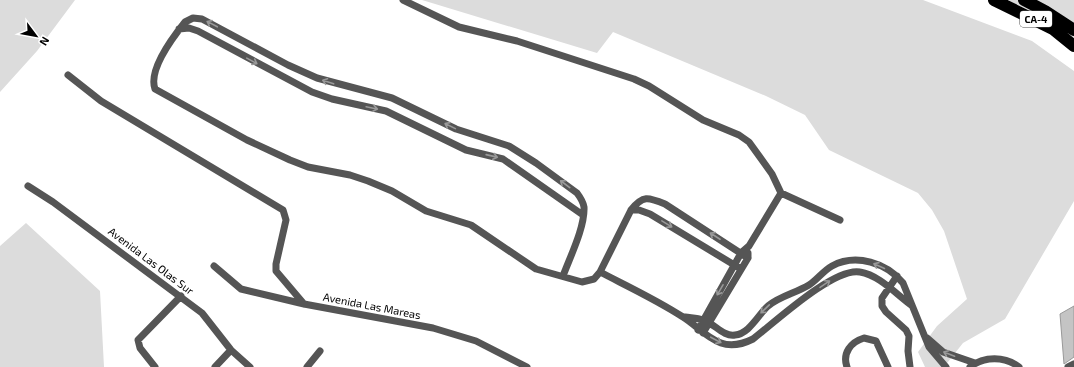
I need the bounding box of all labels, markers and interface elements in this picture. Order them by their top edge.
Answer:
road number: CA-4 [1020,11,1052,27]
north arrow [16,16,56,56]
one-way arrow [206,20,218,27]
text: N [37,35,53,48]
one-way arrow [246,57,258,65]
one-way arrow [322,78,335,85]
one-way arrow [365,104,378,112]
one-way arrow [444,122,456,129]
one-way arrow [485,152,498,160]
one-way arrow [559,180,570,188]
one-way arrow [661,220,672,228]
street label: Avenida Las Olas Sur [106,224,197,297]
one-way arrow [710,232,721,240]
one-way arrow [874,262,886,269]
one-way arrow [819,280,830,288]
one-way arrow [715,284,723,296]
street label: Avenida Las Mareas [322,290,423,321]
one-way arrow [760,305,770,314]
one-way arrow [710,337,722,344]
one-way arrow [943,349,955,357]

